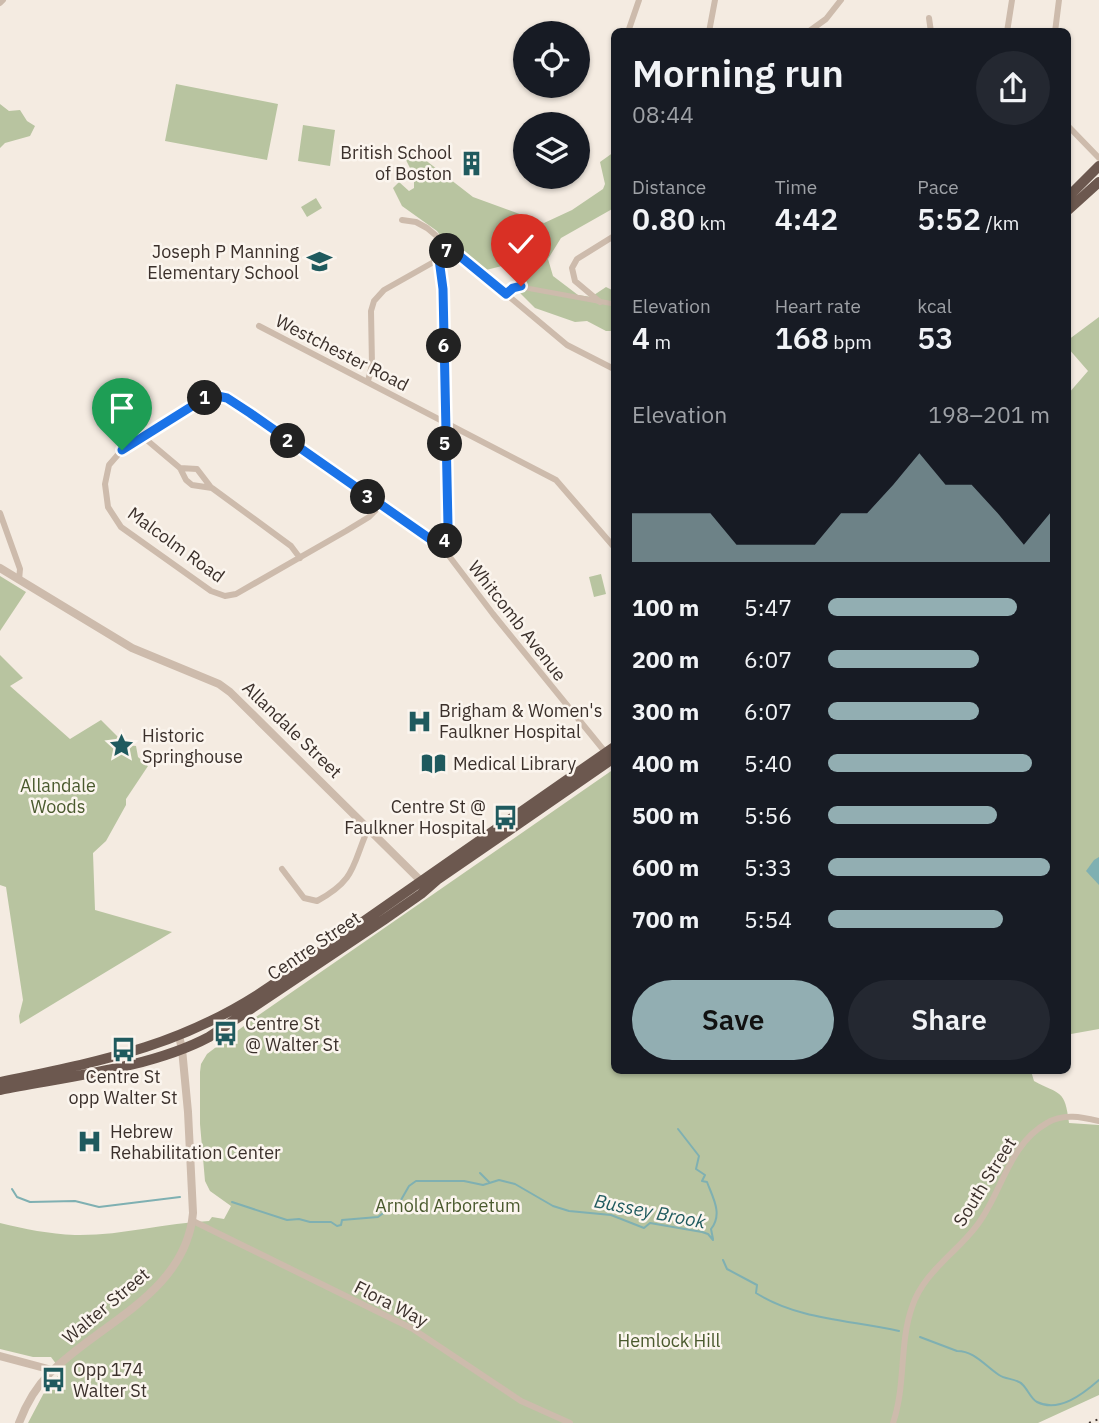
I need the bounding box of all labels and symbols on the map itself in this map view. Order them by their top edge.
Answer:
place label: British School of Boston [340,141,452,185]
building icon: British School of Boston [458,149,486,177]
pin [491,214,551,286]
pin: 7 [430,233,464,268]
place label: Joseph P Manning Elementary School [147,240,299,284]
school or university icon: Joseph P Manning Elementary School [305,248,333,276]
street label: Westchester Road [272,309,413,396]
pin: 6 [426,328,462,364]
pin [92,378,152,450]
pin: 1 [188,380,222,416]
pin: 2 [270,424,306,458]
pin: 5 [428,426,462,462]
pin: 3 [350,480,386,514]
street label: Malcolm Road [123,502,229,588]
pin: 4 [428,524,462,558]
street label: Whitcomb Avenue [463,556,572,686]
street label: Allandale Street [238,676,347,783]
place label: Brigham & Women's Faulkner Hospital [439,699,602,743]
hospital icon: Brigham & Women's Faulkner Hospital [405,707,433,735]
place label: Historic Springhouse [142,724,243,768]
place icon: Historic Springhouse [108,732,136,760]
library icon: Medical Library [419,750,447,778]
place label: Medical Library [453,752,576,775]
park label: Allandale Woods [20,774,96,818]
place label: Centre St @ Faulkner Hospital [344,795,486,839]
bus stop icon: Centre St @ Faulkner Hospital [492,803,520,831]
street label: Centre Street [263,906,365,985]
place label: Centre St @ Walter St [245,1012,339,1056]
bus stop icon: Centre St @ Walter St [211,1020,239,1048]
bus stop icon: Centre St opp Walter St [109,1036,137,1064]
place label: Centre St opp Walter St [68,1065,178,1109]
place label: Hebrew Rehabilitation Center [110,1120,281,1164]
hospital icon: Hebrew Rehabilitation Center [76,1128,104,1156]
street label: South Street [948,1133,1021,1231]
water label: Bussey Brook [592,1188,709,1234]
park label: Arnold Arboretum [375,1194,521,1217]
street label: Walter Street [57,1263,154,1349]
street label: Flora Way [350,1275,432,1332]
park label: Hemlock Hill [617,1329,721,1352]
place label: Opp 174 Walter St [73,1358,147,1402]
bus stop icon: Opp 174 Walter St [39,1366,67,1394]

